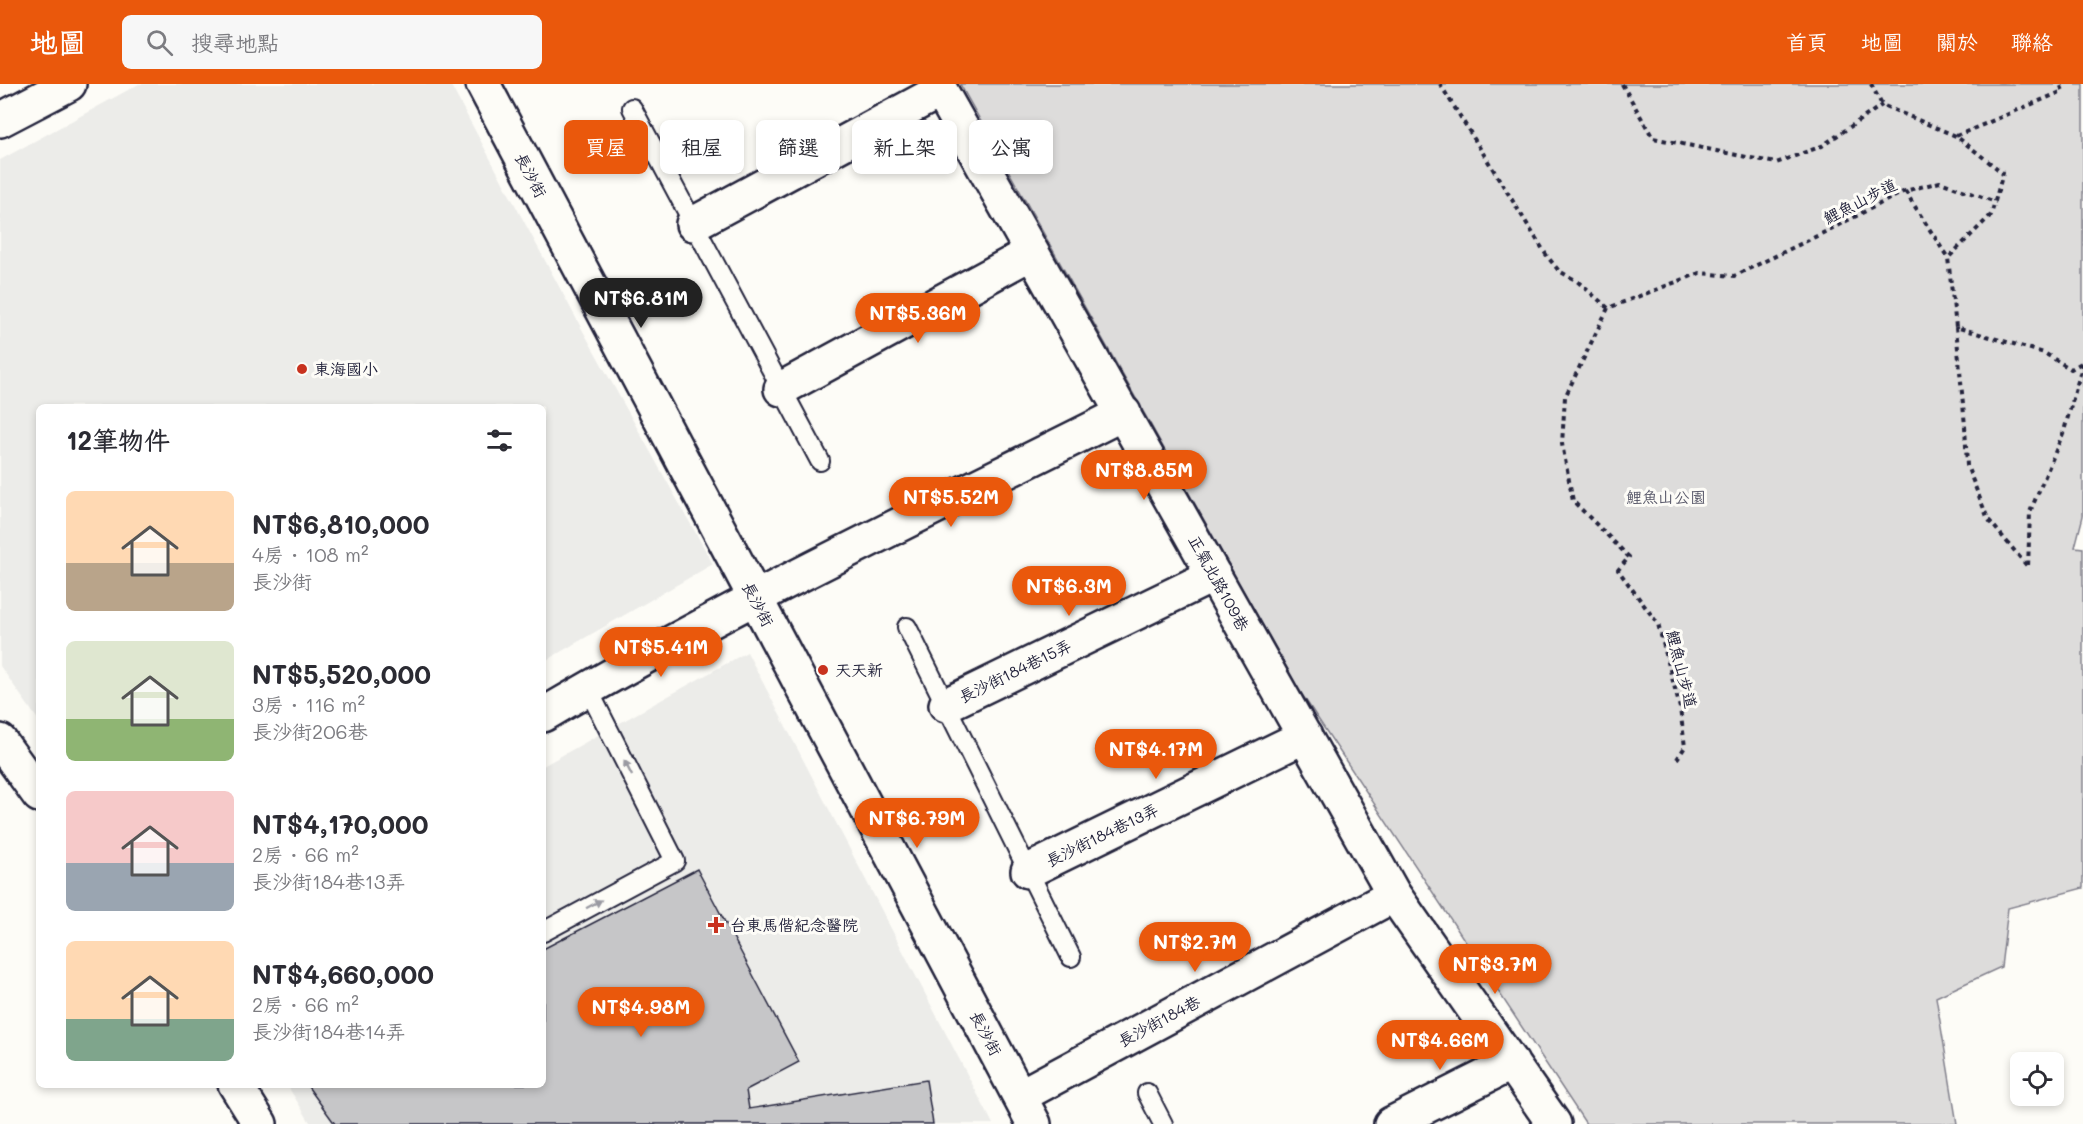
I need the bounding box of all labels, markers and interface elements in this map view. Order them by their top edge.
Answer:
search box [122,15,542,69]
text: 地圖 [30,24,86,60]
icon: search [143,26,176,59]
text: 搜尋地點 [191,28,279,57]
text: 首頁 [1786,28,1828,55]
text: 地圖 [1861,28,1903,55]
text: 關於 [1936,28,1978,55]
text: 聯絡 [2011,28,2053,55]
chip: 買屋 [564,120,648,174]
chip: 租屋 [660,120,744,174]
chip: 篩選 [756,120,840,174]
chip: 新上架 [852,120,957,174]
chip: 公寓 [969,120,1053,174]
street label: 長沙街 [511,149,552,201]
street label: 鯉魚山步道 [1819,173,1900,228]
pin: NT$6.81M [579,278,703,329]
text: NT$6.81M [593,284,689,310]
pin: NT$5.36M [856,293,980,344]
text: NT$5.36M [869,299,967,325]
place label: 東海國小 [314,358,378,379]
marker: 東海國小 [295,362,309,376]
text: 12筆物件 [66,423,170,457]
icon: filters [483,424,516,457]
pin: NT$8.85M [1082,450,1206,501]
text: NT$8.85M [1095,456,1193,482]
pin: NT$5.52M [889,477,1013,528]
text: NT$5.52M [903,483,999,509]
park label: 鯉魚山公園 [1626,486,1706,507]
text: NT$6,810,000 [252,507,429,541]
icon: home [114,515,186,587]
street label: 正氣北路109巷 [1184,531,1254,634]
text: 4房 · 108 m² [252,541,369,567]
pin: NT$6.3M [1014,566,1124,617]
text: 長沙街 [252,568,312,594]
text: NT$6.3M [1026,572,1112,598]
street label: 長沙街 [738,578,779,630]
pin: NT$5.41M [599,627,723,678]
street label: 鯉魚山步道 [1663,628,1702,710]
text: NT$5.41M [614,633,708,659]
street label: 長沙街184巷15弄 [955,634,1075,707]
text: NT$5,520,000 [252,657,431,691]
place label: 天天新 [835,659,883,680]
marker: 天天新 [816,663,830,677]
icon: home [114,665,186,737]
text: 3房 · 116 m² [252,691,365,717]
text: 長沙街206巷 [252,718,368,744]
pin: NT$4.17M [1094,729,1218,780]
text: NT$4.17M [1109,735,1203,761]
one-way arrow [623,760,633,777]
pin: NT$6.79M [855,798,979,849]
street label: 長沙街184巷13弄 [1042,798,1162,871]
text: NT$6.79M [869,804,965,830]
text: NT$4,170,000 [252,807,429,841]
icon: home [114,815,186,887]
text: 2房 · 66 m² [252,841,359,867]
text: 長沙街184巷13弄 [252,868,405,894]
one-way arrow [586,899,603,909]
place label: 台東馬偕紀念醫院 [730,914,858,935]
marker: 台東馬偕紀念醫院 [707,916,725,934]
pin: NT$2.7M [1140,922,1250,973]
text: NT$2.7M [1153,928,1237,954]
pin: NT$3.7M [1440,944,1550,995]
text: NT$3.7M [1453,950,1537,976]
text: NT$4,660,000 [252,957,434,991]
icon: home [114,965,186,1037]
pin: NT$4.98M [579,987,703,1038]
street label: 長沙街184巷 [1114,990,1204,1051]
text: 2房 · 66 m² [252,991,359,1017]
text: NT$4.98M [592,993,690,1019]
street label: 長沙街 [966,1007,1007,1059]
text: 長沙街184巷14弄 [252,1018,405,1044]
pin: NT$4.66M [1378,1020,1502,1071]
text: NT$4.66M [1391,1026,1489,1052]
map controls [2010,1052,2064,1106]
button: locate [2010,1052,2064,1106]

